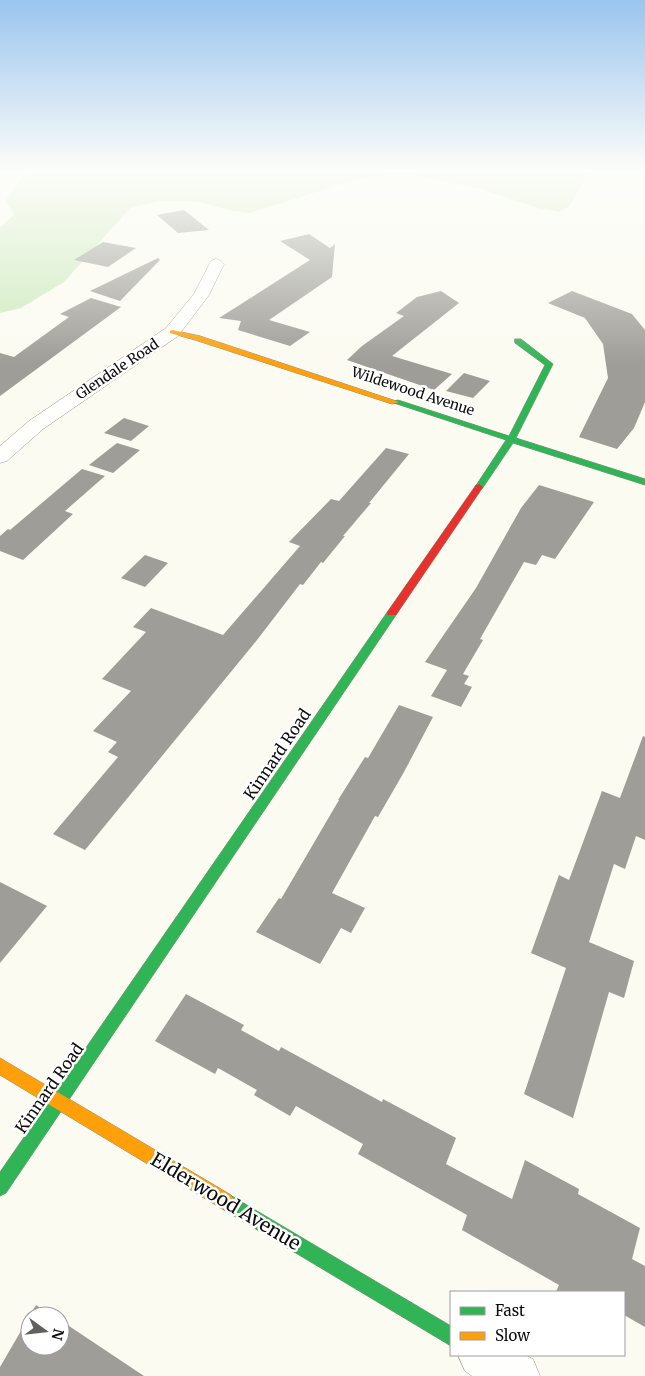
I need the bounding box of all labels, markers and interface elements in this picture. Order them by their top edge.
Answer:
street label: Glendale Road [72,334,162,403]
street label: Wildewood Avenue [348,362,477,419]
street label: Kinnard Road [239,704,315,803]
street label: Kinnard Road [11,1039,88,1137]
street label: Elderwood Avenue [147,1147,305,1255]
legend [450,1291,625,1356]
text: Fast [495,1301,525,1320]
north arrow [20,1306,70,1356]
text: Slow [495,1326,530,1345]
text: N [47,1327,68,1342]

